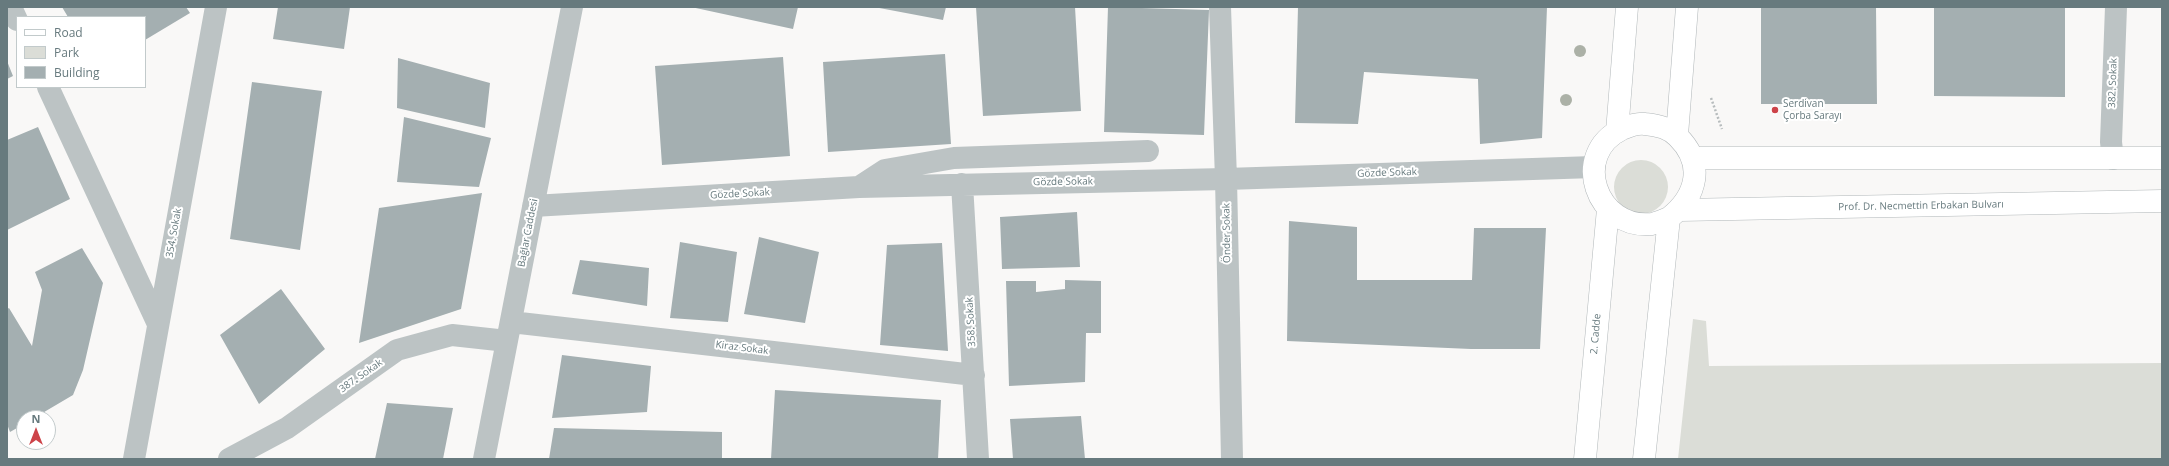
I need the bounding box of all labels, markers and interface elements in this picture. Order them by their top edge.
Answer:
legend [16,16,146,88]
text: Road [54,24,83,41]
text: Park [54,44,79,61]
street label: 382. Sokak [2106,58,2120,108]
text: Building [54,64,99,81]
place label: Serdivan Çorba Sarayı [1783,98,1842,122]
marker: Serdivan Çorba Sarayı [1770,105,1780,115]
street label: Gözde Sokak [1357,166,1417,180]
street label: Gözde Sokak [1033,175,1093,189]
street label: Gözde Sokak [710,186,770,202]
street label: Bağlar Caddesi [516,198,540,268]
street label: Prof. Dr. Necmettin Erbakan Bulvarı [1838,199,2004,213]
street label: Önder Sokak [1220,203,1234,263]
street label: 354. Sokak [164,207,184,259]
street label: 358. Sokak [964,297,978,347]
street label: 2. Cadde [1588,313,1604,355]
street label: Kiraz Sokak [715,339,769,357]
street label: 387. Sokak [337,357,385,395]
north arrow [16,410,56,450]
text: N [32,411,40,426]

